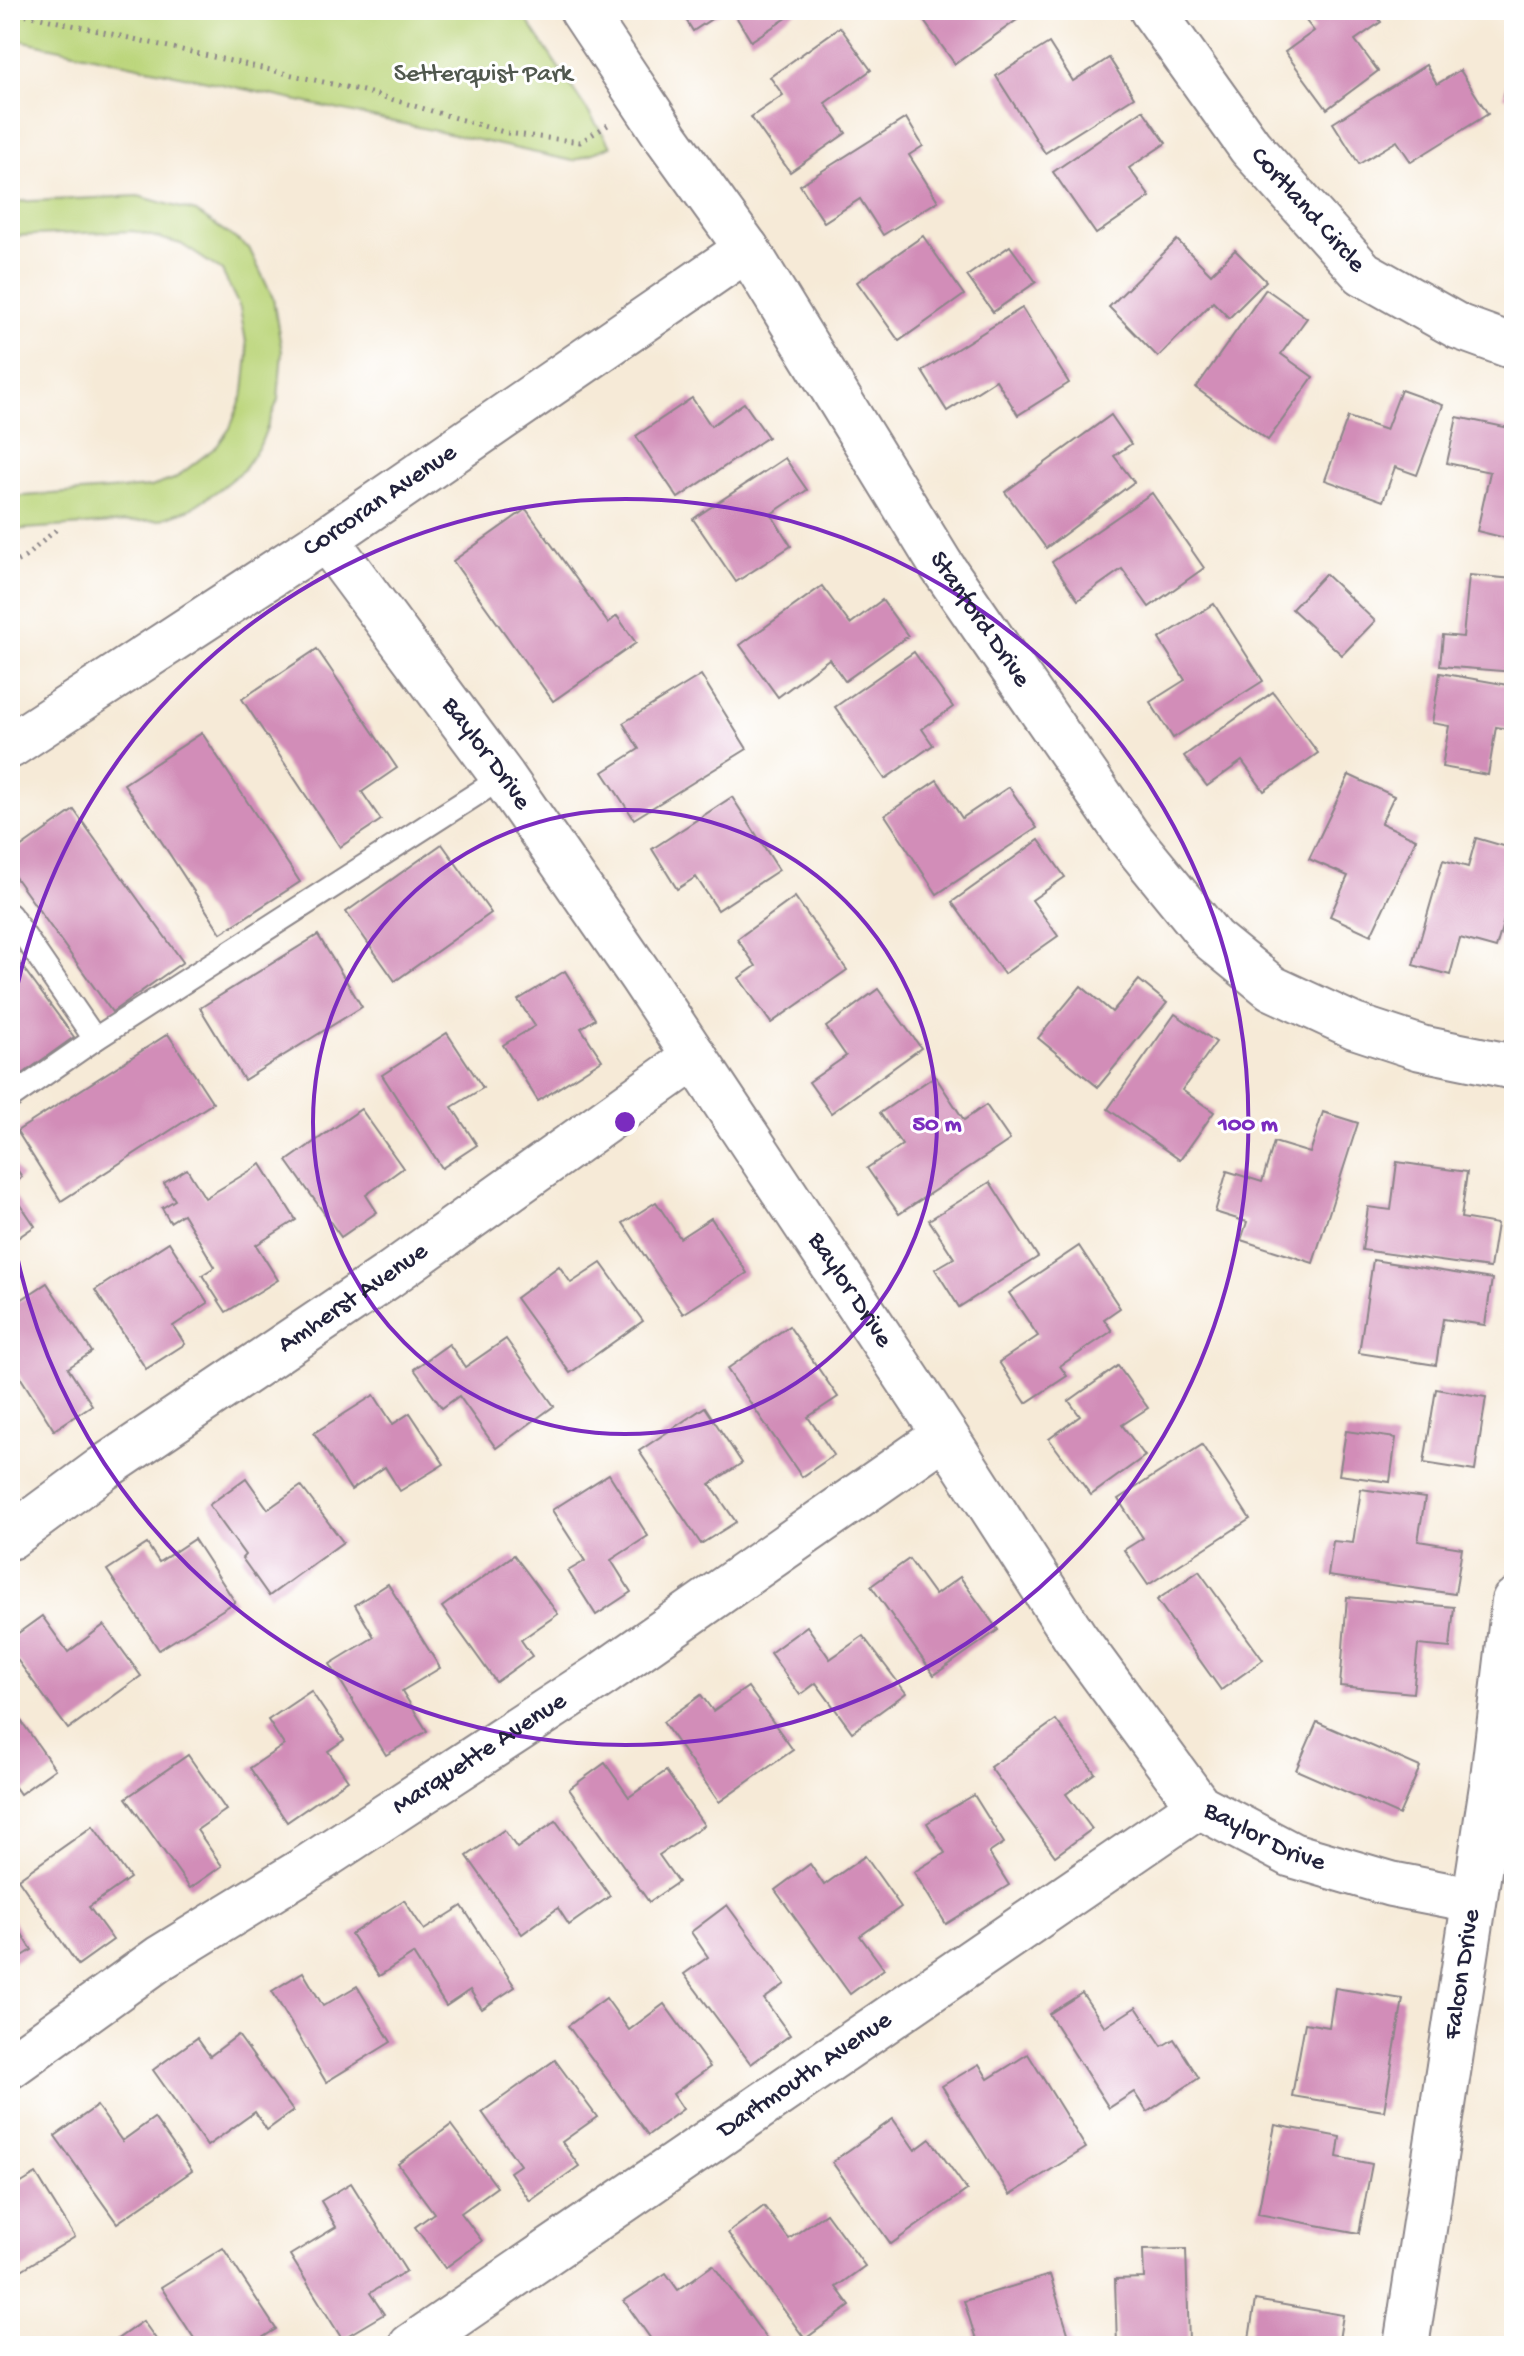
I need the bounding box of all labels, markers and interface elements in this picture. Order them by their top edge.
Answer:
park label: Setterquist Park [394,60,575,91]
street label: Cortland Circle [1243,141,1372,280]
street label: Corcoran Avenue [298,437,464,565]
street label: Stanford Drive [921,546,1037,694]
street label: Baylor Drive [434,691,537,817]
centre of rings [611,1108,639,1136]
text: 50 m [913,1111,961,1140]
text: 100 m [1217,1111,1278,1140]
street label: Baylor Drive [799,1226,899,1355]
street label: Amherst Avenue [272,1236,435,1361]
street label: Marquette Avenue [387,1686,573,1823]
street label: Baylor Drive [1197,1795,1329,1880]
street label: Falcon Drive [1438,1907,1488,2042]
street label: Dartmouth Avenue [711,2005,899,2147]

